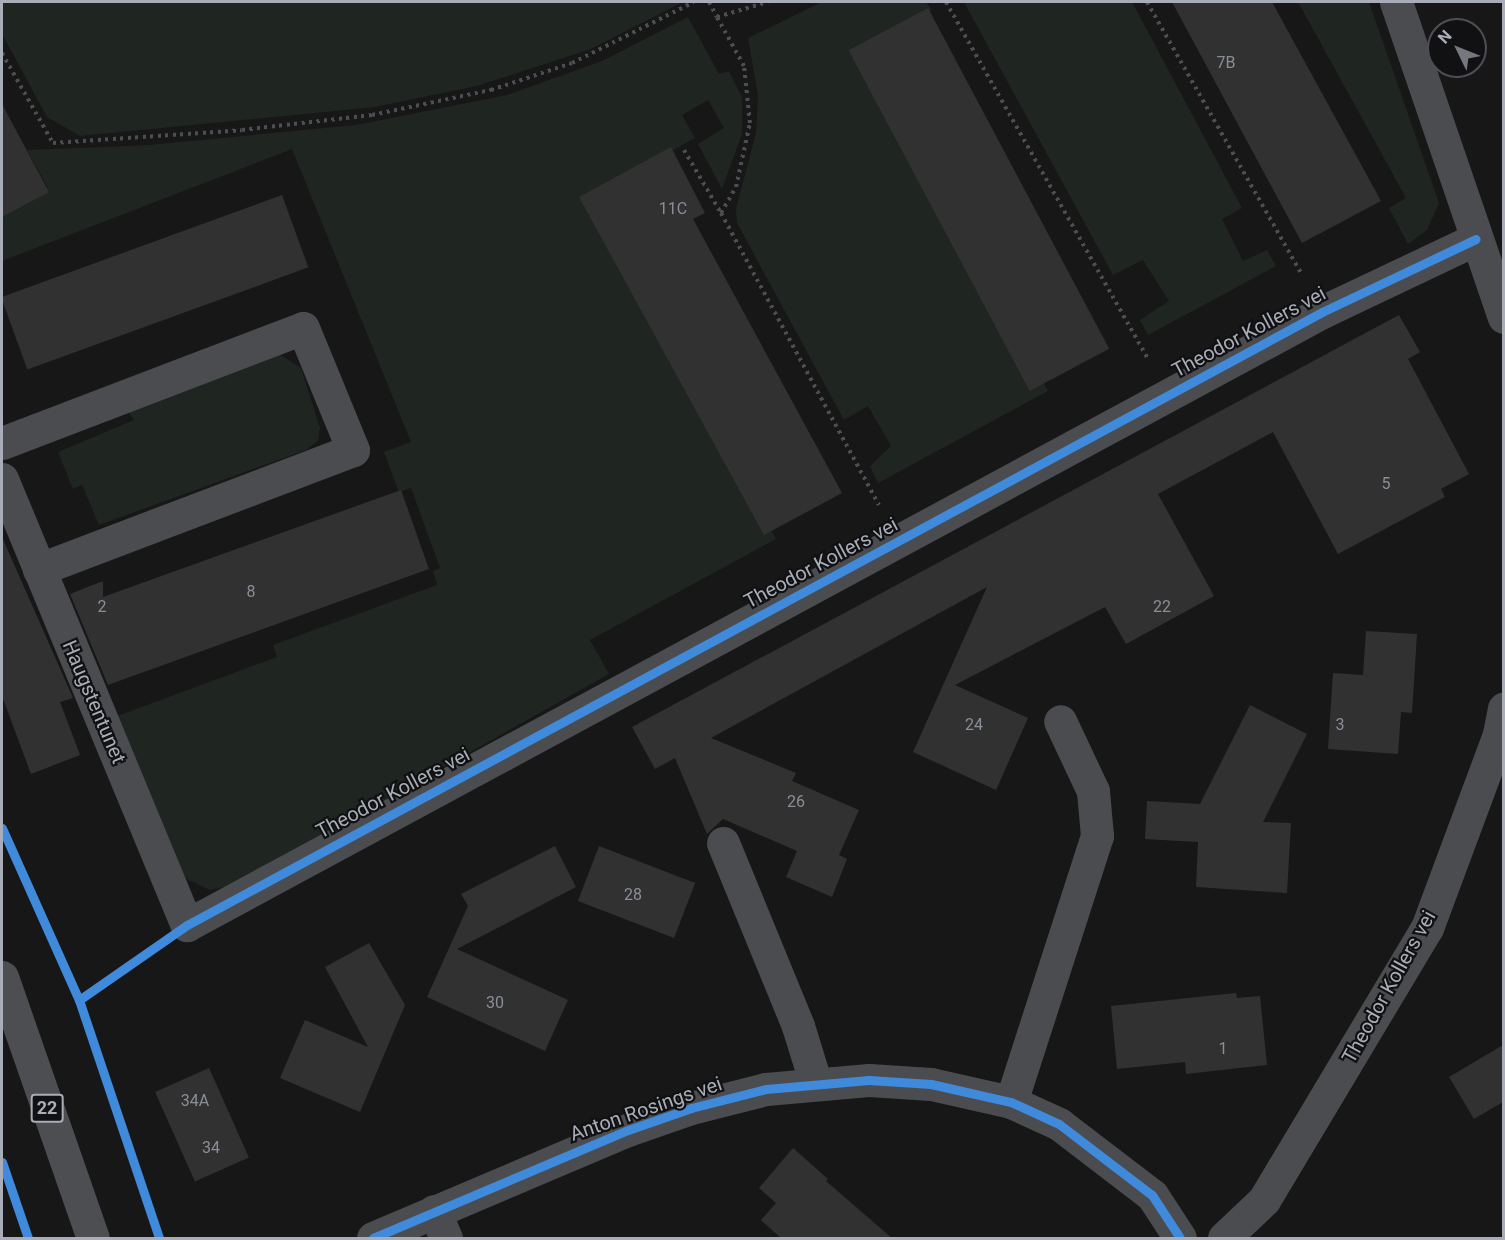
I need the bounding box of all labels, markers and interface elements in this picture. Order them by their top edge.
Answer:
north arrow [1427,18,1487,78]
text: N [1434,26,1456,47]
house number: 7B [1217,53,1235,73]
house number: 11C [659,199,687,219]
street label: Theodor Kollers vei [1168,281,1330,383]
house number: 5 [1382,474,1390,494]
street label: Theodor Kollers vei [740,512,902,614]
house number: 8 [247,582,255,602]
house number: 2 [98,597,106,617]
house number: 22 [1153,597,1171,617]
street label: Haugstentunet [57,637,131,767]
house number: 24 [965,715,983,735]
house number: 3 [1336,715,1344,735]
street label: Theodor Kollers vei [312,742,474,844]
house number: 26 [787,792,805,812]
house number: 28 [624,885,642,905]
street label: Theodor Kollers vei [1337,907,1441,1067]
house number: 30 [486,993,504,1013]
house number: 1 [1219,1039,1227,1059]
street label: Anton Rosings vei [567,1072,725,1146]
house number: 34A [181,1091,209,1111]
road number: 22 [30,1093,63,1123]
house number: 34 [202,1138,220,1158]

